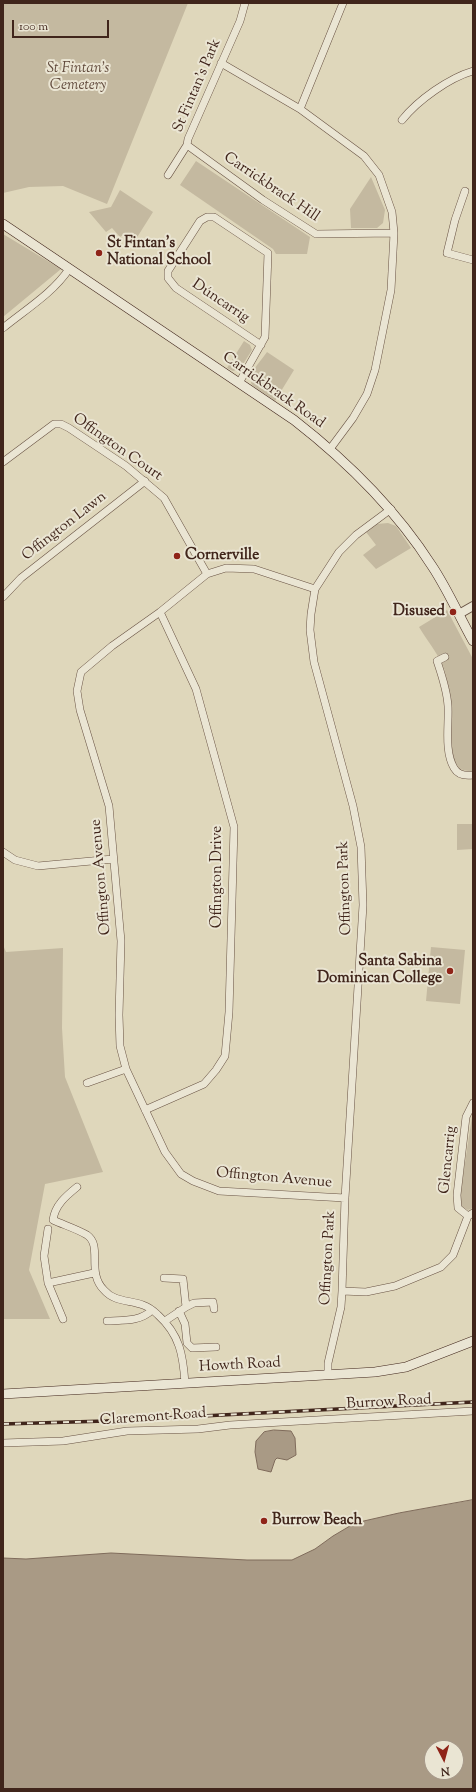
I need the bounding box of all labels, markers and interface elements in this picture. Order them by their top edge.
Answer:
scale bar [14,12,111,38]
text: 100 m [19,18,48,36]
street label: St Fintan's Park [170,36,226,136]
park label: St Fintan's Cemetery [47,60,109,95]
street label: Carrickbrack Hill [220,149,322,227]
place label: St Fintan's National School [107,235,211,270]
marker: St Fintan's National School [94,248,104,258]
street label: Dúncarrig [188,276,252,328]
street label: Carrickbrack Road [218,349,328,433]
street label: Offington Court [69,410,165,486]
street label: Offington Lawn [19,488,111,566]
place label: Cornerville [185,547,259,565]
marker: Cornerville [172,551,182,561]
place label: Disused [393,603,445,621]
marker: Disused [448,607,458,617]
street label: Offington Avenue [88,818,116,936]
street label: Offington Drive [209,826,227,928]
street label: Offington Park [335,840,357,936]
place label: Santa Sabina Dominican College [317,953,442,988]
marker: Santa Sabina Dominican College [445,966,455,976]
street label: Glencarrig [436,1125,462,1195]
street label: Offington Avenue [215,1165,333,1193]
street label: Offington Park [318,1210,340,1306]
street label: Howth Road [199,1355,281,1377]
street label: Burrow Road [346,1392,432,1414]
street label: Claremont Road [99,1405,207,1431]
place label: Burrow Beach [272,1512,362,1530]
marker: Burrow Beach [259,1516,269,1526]
north arrow [424,1740,464,1780]
text: N [440,1763,450,1779]

